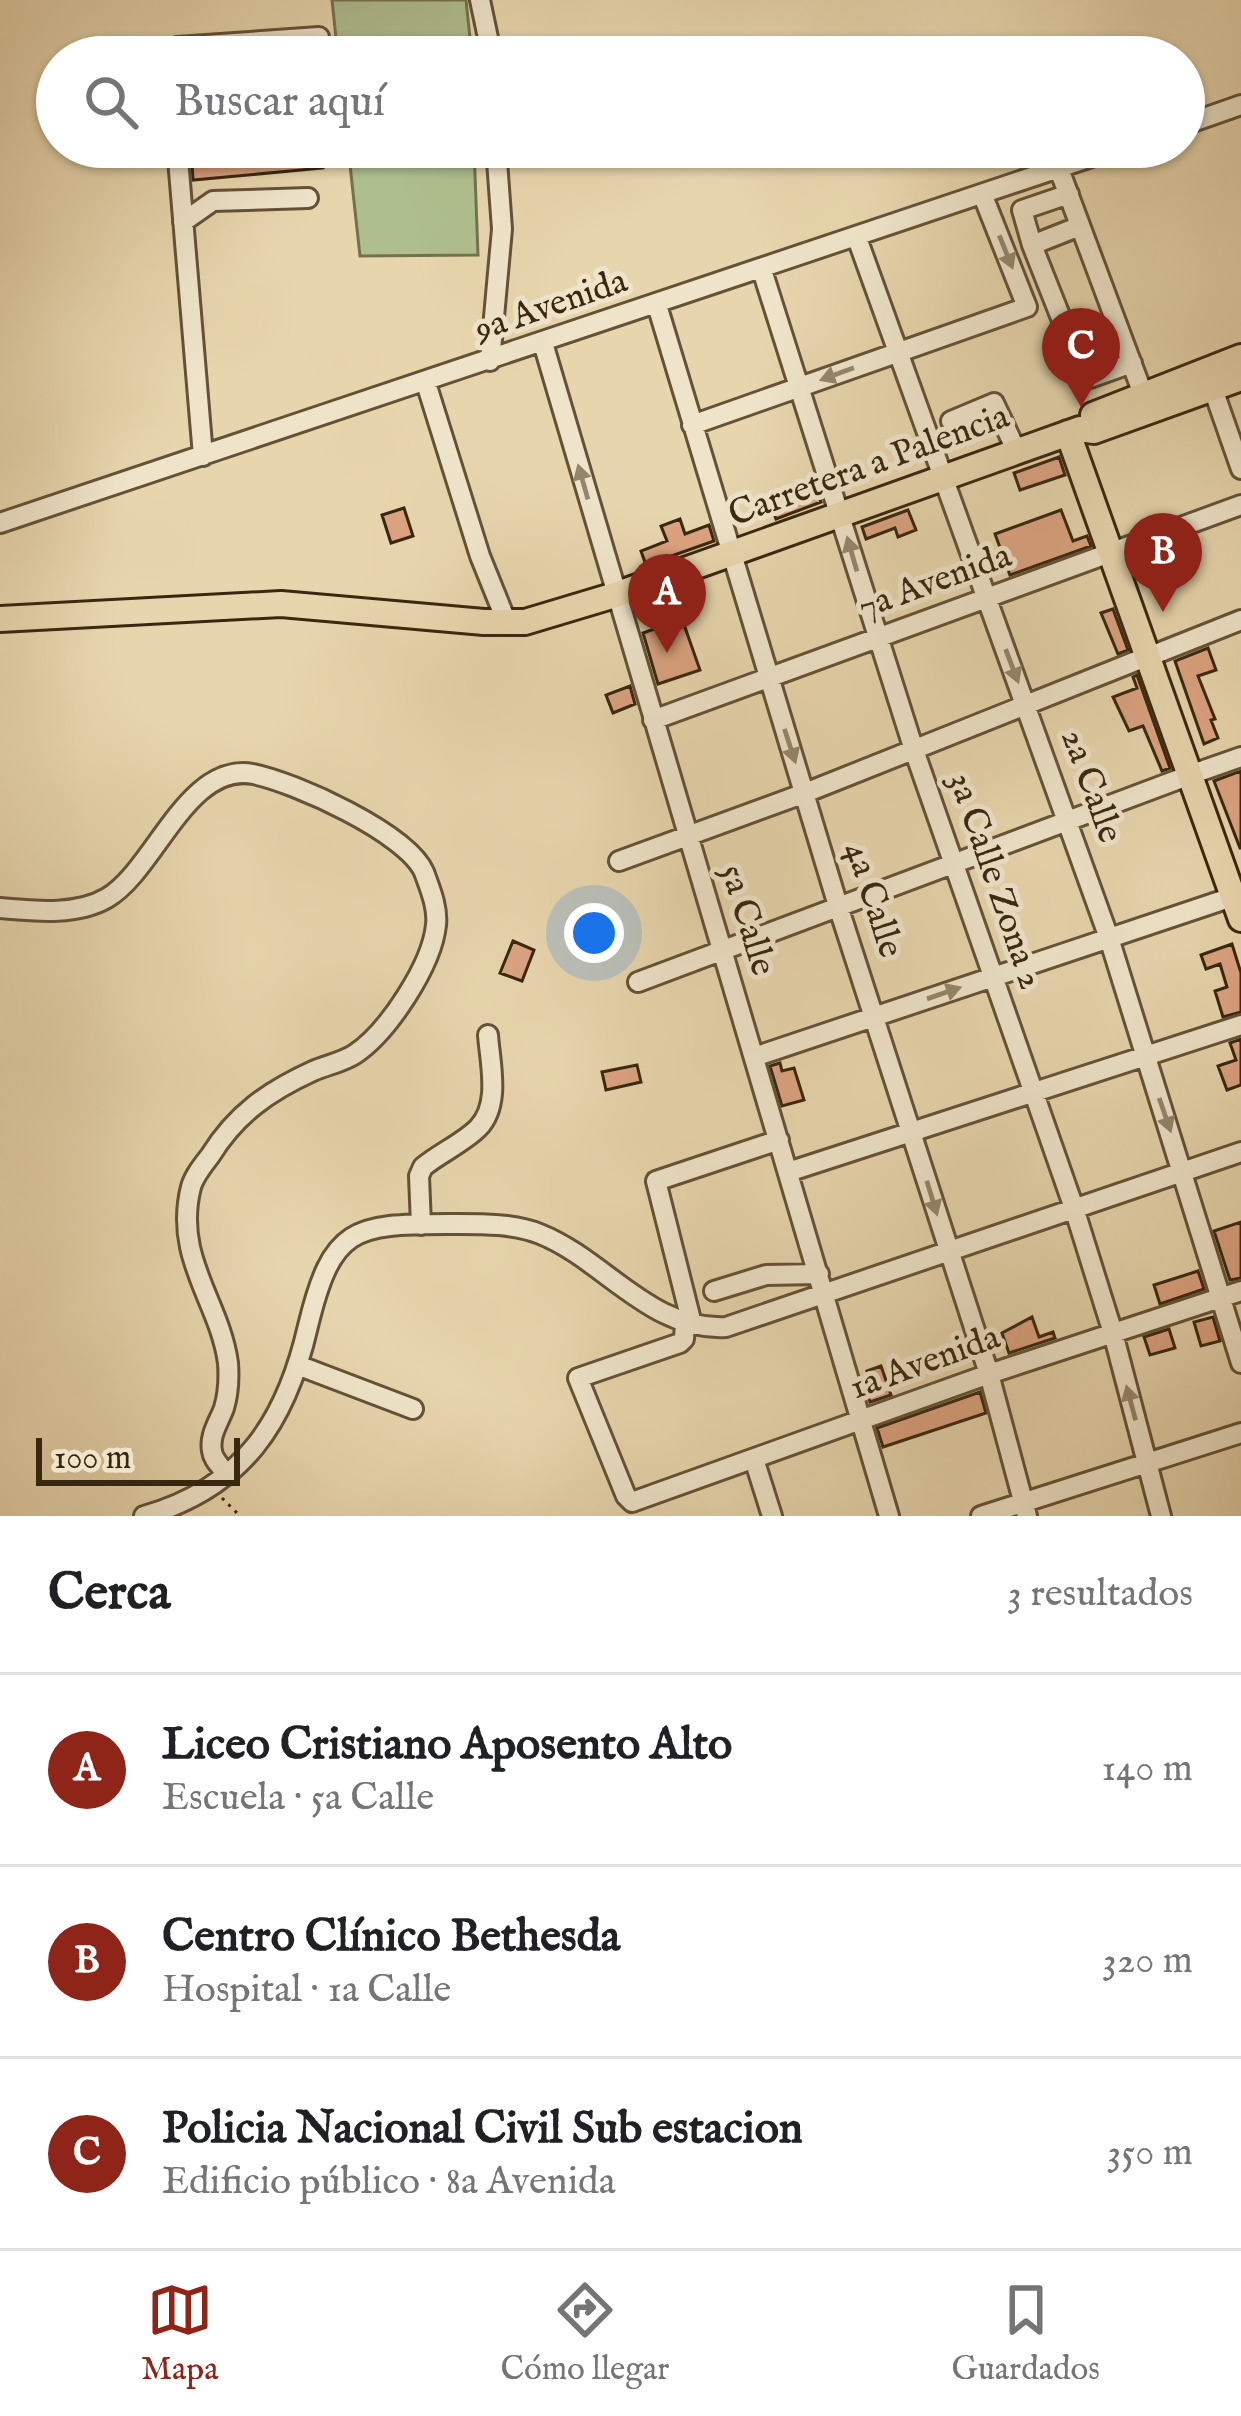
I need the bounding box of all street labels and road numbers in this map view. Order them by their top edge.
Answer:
street label: 9a Avenida [468,258,634,354]
street label: Carretera a Palencia [722,394,1016,538]
street label: 7a Avenida [852,533,1018,631]
street label: 2a Calle [1049,723,1133,849]
street label: 3a Calle Zona 2 [936,767,1054,995]
street label: 4a Calle [833,837,913,963]
street label: 5a Calle [708,859,786,981]
street label: 1a Avenida [844,1315,1007,1411]

